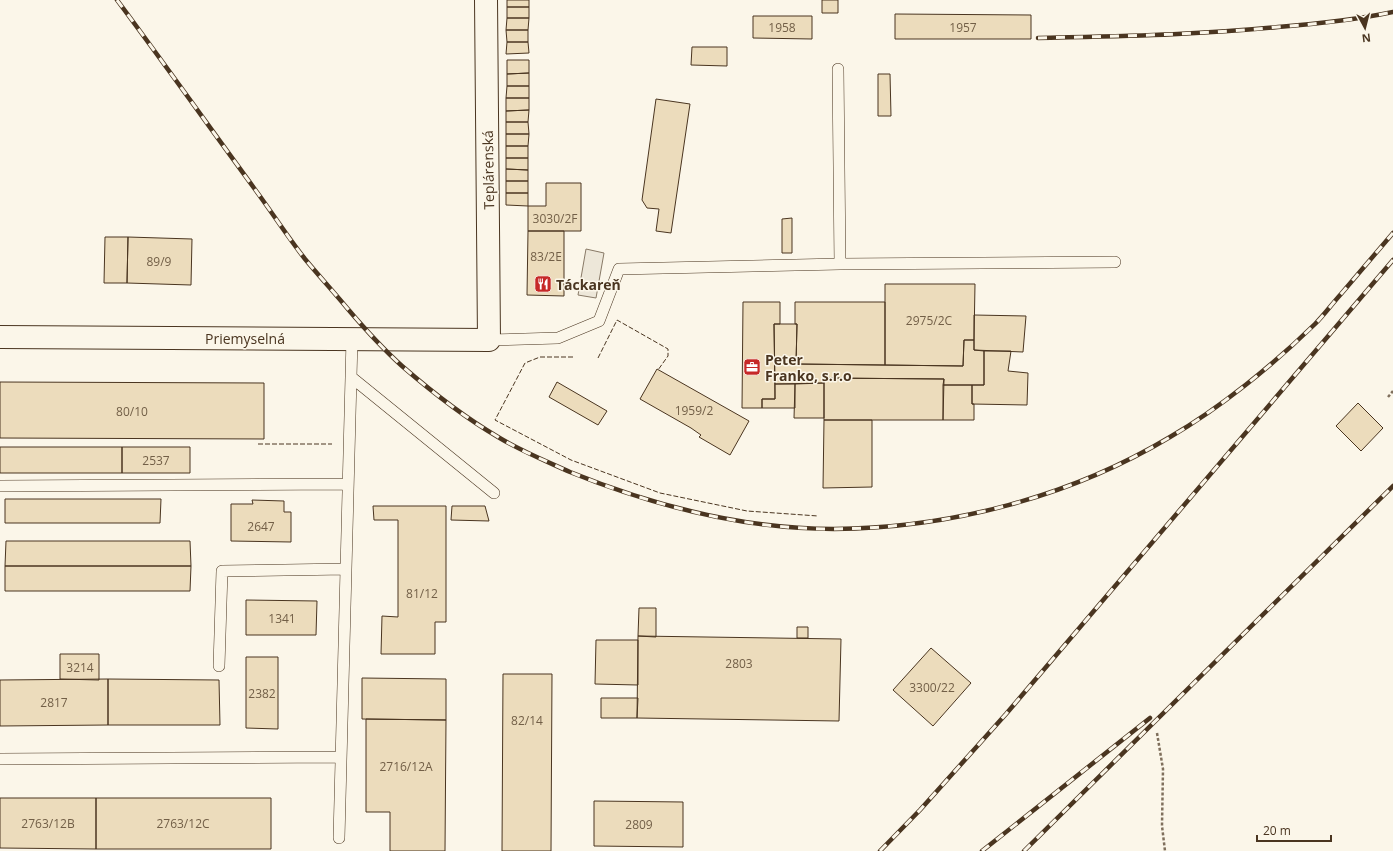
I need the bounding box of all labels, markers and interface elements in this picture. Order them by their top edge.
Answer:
north arrow [1345,8,1385,48]
house number: 1958 [768,19,796,36]
house number: 1957 [949,19,977,36]
text: N [1361,30,1372,46]
street label: Teplárenská [478,130,498,210]
house number: 3030/2F [533,210,577,227]
house number: 83/2E [530,248,562,265]
house number: 89/9 [147,253,172,270]
restaurant icon: Táckareň [533,274,553,294]
place label: Táckareň [556,275,621,294]
house number: 2975/2C [906,312,953,329]
street label: Priemyselná [205,329,285,348]
place label: Peter Franko, s.r.o [765,350,852,385]
office icon: Peter Franko, s.r.o [742,357,762,377]
house number: 1959/2 [675,402,713,419]
house number: 80/10 [116,403,148,420]
house number: 2537 [142,452,170,469]
house number: 2647 [247,518,275,535]
house number: 81/12 [406,585,438,602]
house number: 1341 [268,610,296,627]
house number: 2803 [725,655,753,672]
house number: 3214 [66,659,94,676]
house number: 3300/22 [909,679,955,696]
house number: 2382 [248,685,276,702]
house number: 2817 [40,694,68,711]
house number: 82/14 [511,712,543,729]
house number: 2716/12A [379,758,433,775]
house number: 2763/12B [21,815,75,832]
house number: 2763/12C [156,815,210,832]
house number: 2809 [625,816,653,833]
scale bar [1257,817,1331,843]
text: 20 m [1263,822,1291,839]

